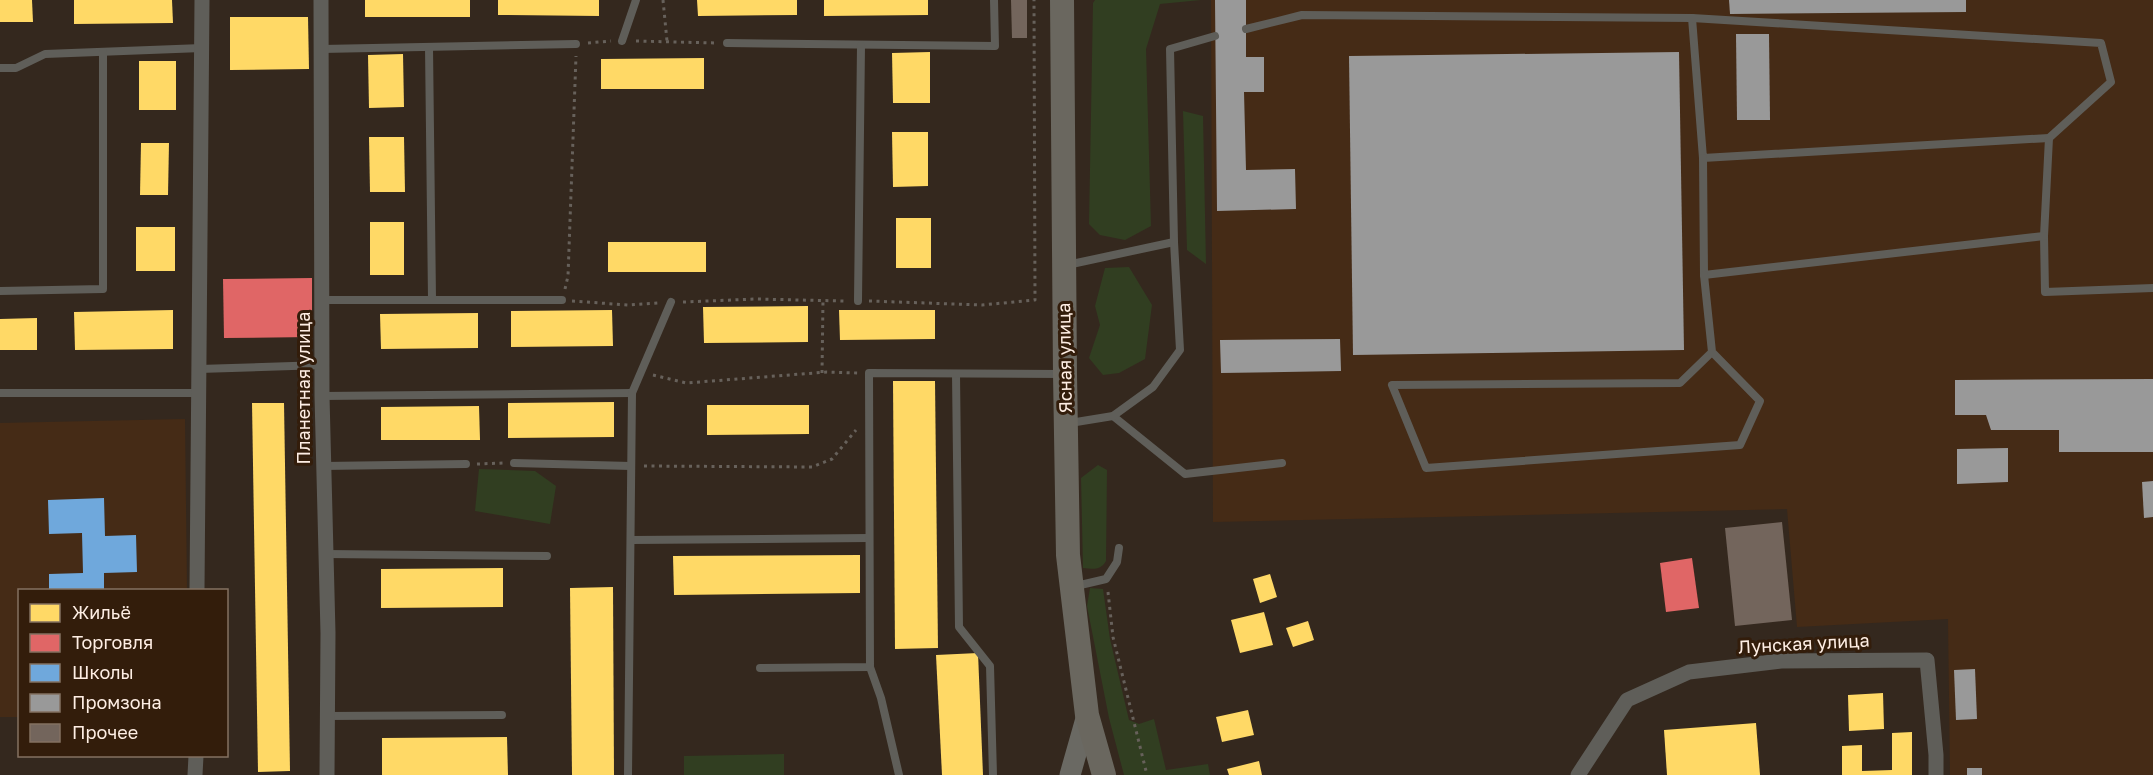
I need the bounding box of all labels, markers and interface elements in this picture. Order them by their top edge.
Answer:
street label: Ясная улица [1052,302,1076,414]
street label: Планетная улица [292,312,314,464]
legend [18,589,228,757]
text: Жильё [72,601,131,623]
street label: Лунская улица [1738,629,1870,657]
text: Торговля [72,631,153,653]
text: Школы [72,661,134,683]
text: Промзона [72,691,162,713]
text: Прочее [72,721,138,743]

